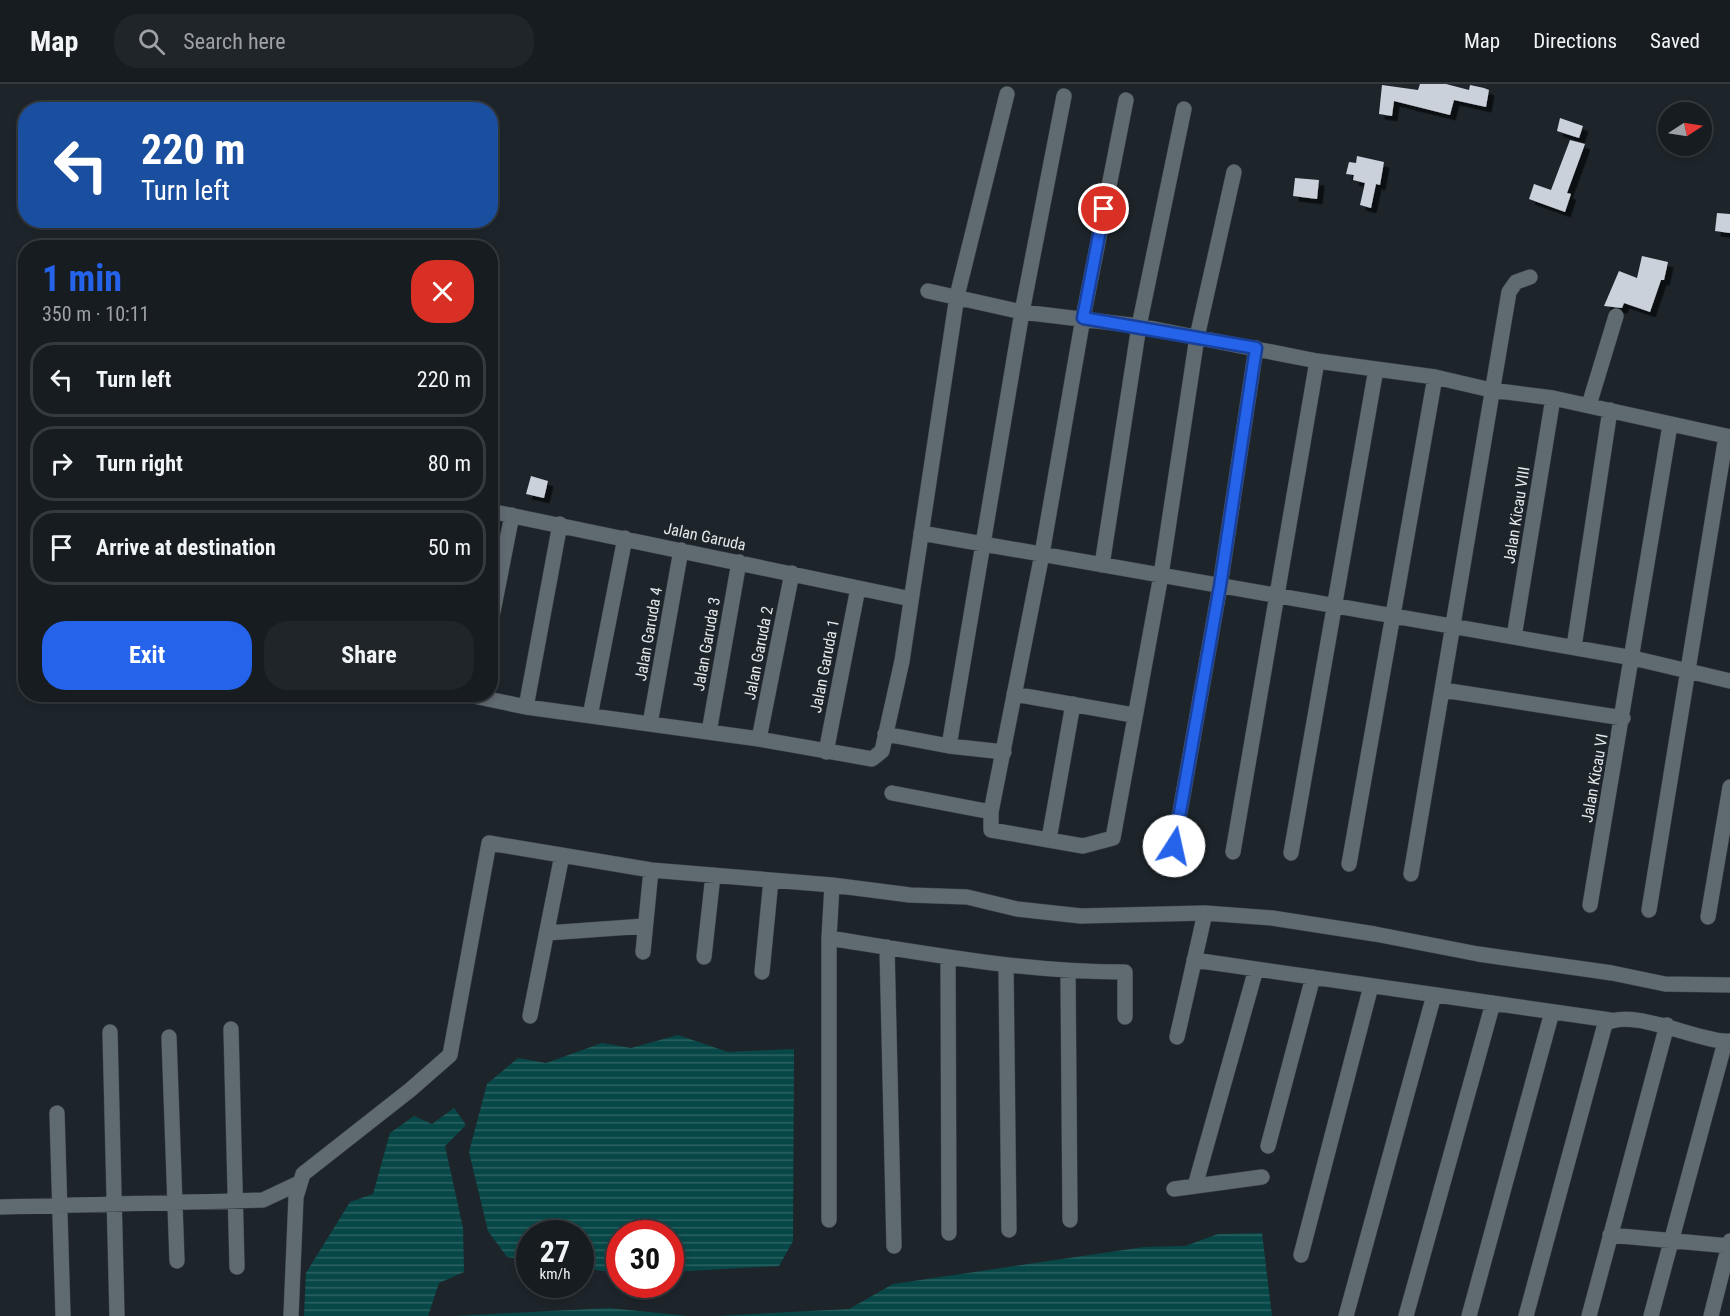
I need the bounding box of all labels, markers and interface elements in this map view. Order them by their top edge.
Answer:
search box [114,14,534,68]
text: Map [30,25,78,58]
icon: search [135,25,168,58]
text: Search here [183,29,286,54]
text: Map [1464,29,1500,53]
text: Directions [1533,29,1617,53]
text: Saved [1650,29,1700,53]
north arrow [1658,102,1712,156]
map controls [1658,102,1712,156]
text: 220 m [141,125,246,174]
icon: left [42,126,120,204]
text: Turn left [141,175,230,207]
pin [1078,183,1129,234]
icon: arrive [1087,192,1120,225]
text: 1 min [42,258,122,300]
button: close [411,260,474,323]
text: 350 m · 10:11 [42,302,149,326]
icon: left [45,363,78,396]
text: Turn left [96,367,171,392]
text: 220 m [417,367,471,392]
icon: right [45,447,78,480]
text: Turn right [96,451,183,476]
text: 80 m [428,451,471,476]
street label: Jalan Kicau VIII [1499,465,1534,565]
street label: Jalan Garuda [662,519,748,554]
icon: arrive [45,531,78,564]
text: Arrive at destination [96,535,276,560]
text: 50 m [428,535,471,560]
street label: Jalan Garuda 4 [631,586,666,683]
street label: Jalan Garuda 3 [689,596,724,693]
street label: Jalan Garuda 2 [740,605,777,702]
street label: Jalan Garuda 1 [806,618,843,715]
button: Exit [42,621,252,690]
button: Share [264,621,474,690]
street label: Jalan Kicau VI [1577,732,1612,824]
position arrow [1142,814,1206,878]
speed limit sign: 30 [606,1220,684,1298]
text: 27 [540,1234,570,1269]
text: km/h [540,1265,570,1283]

